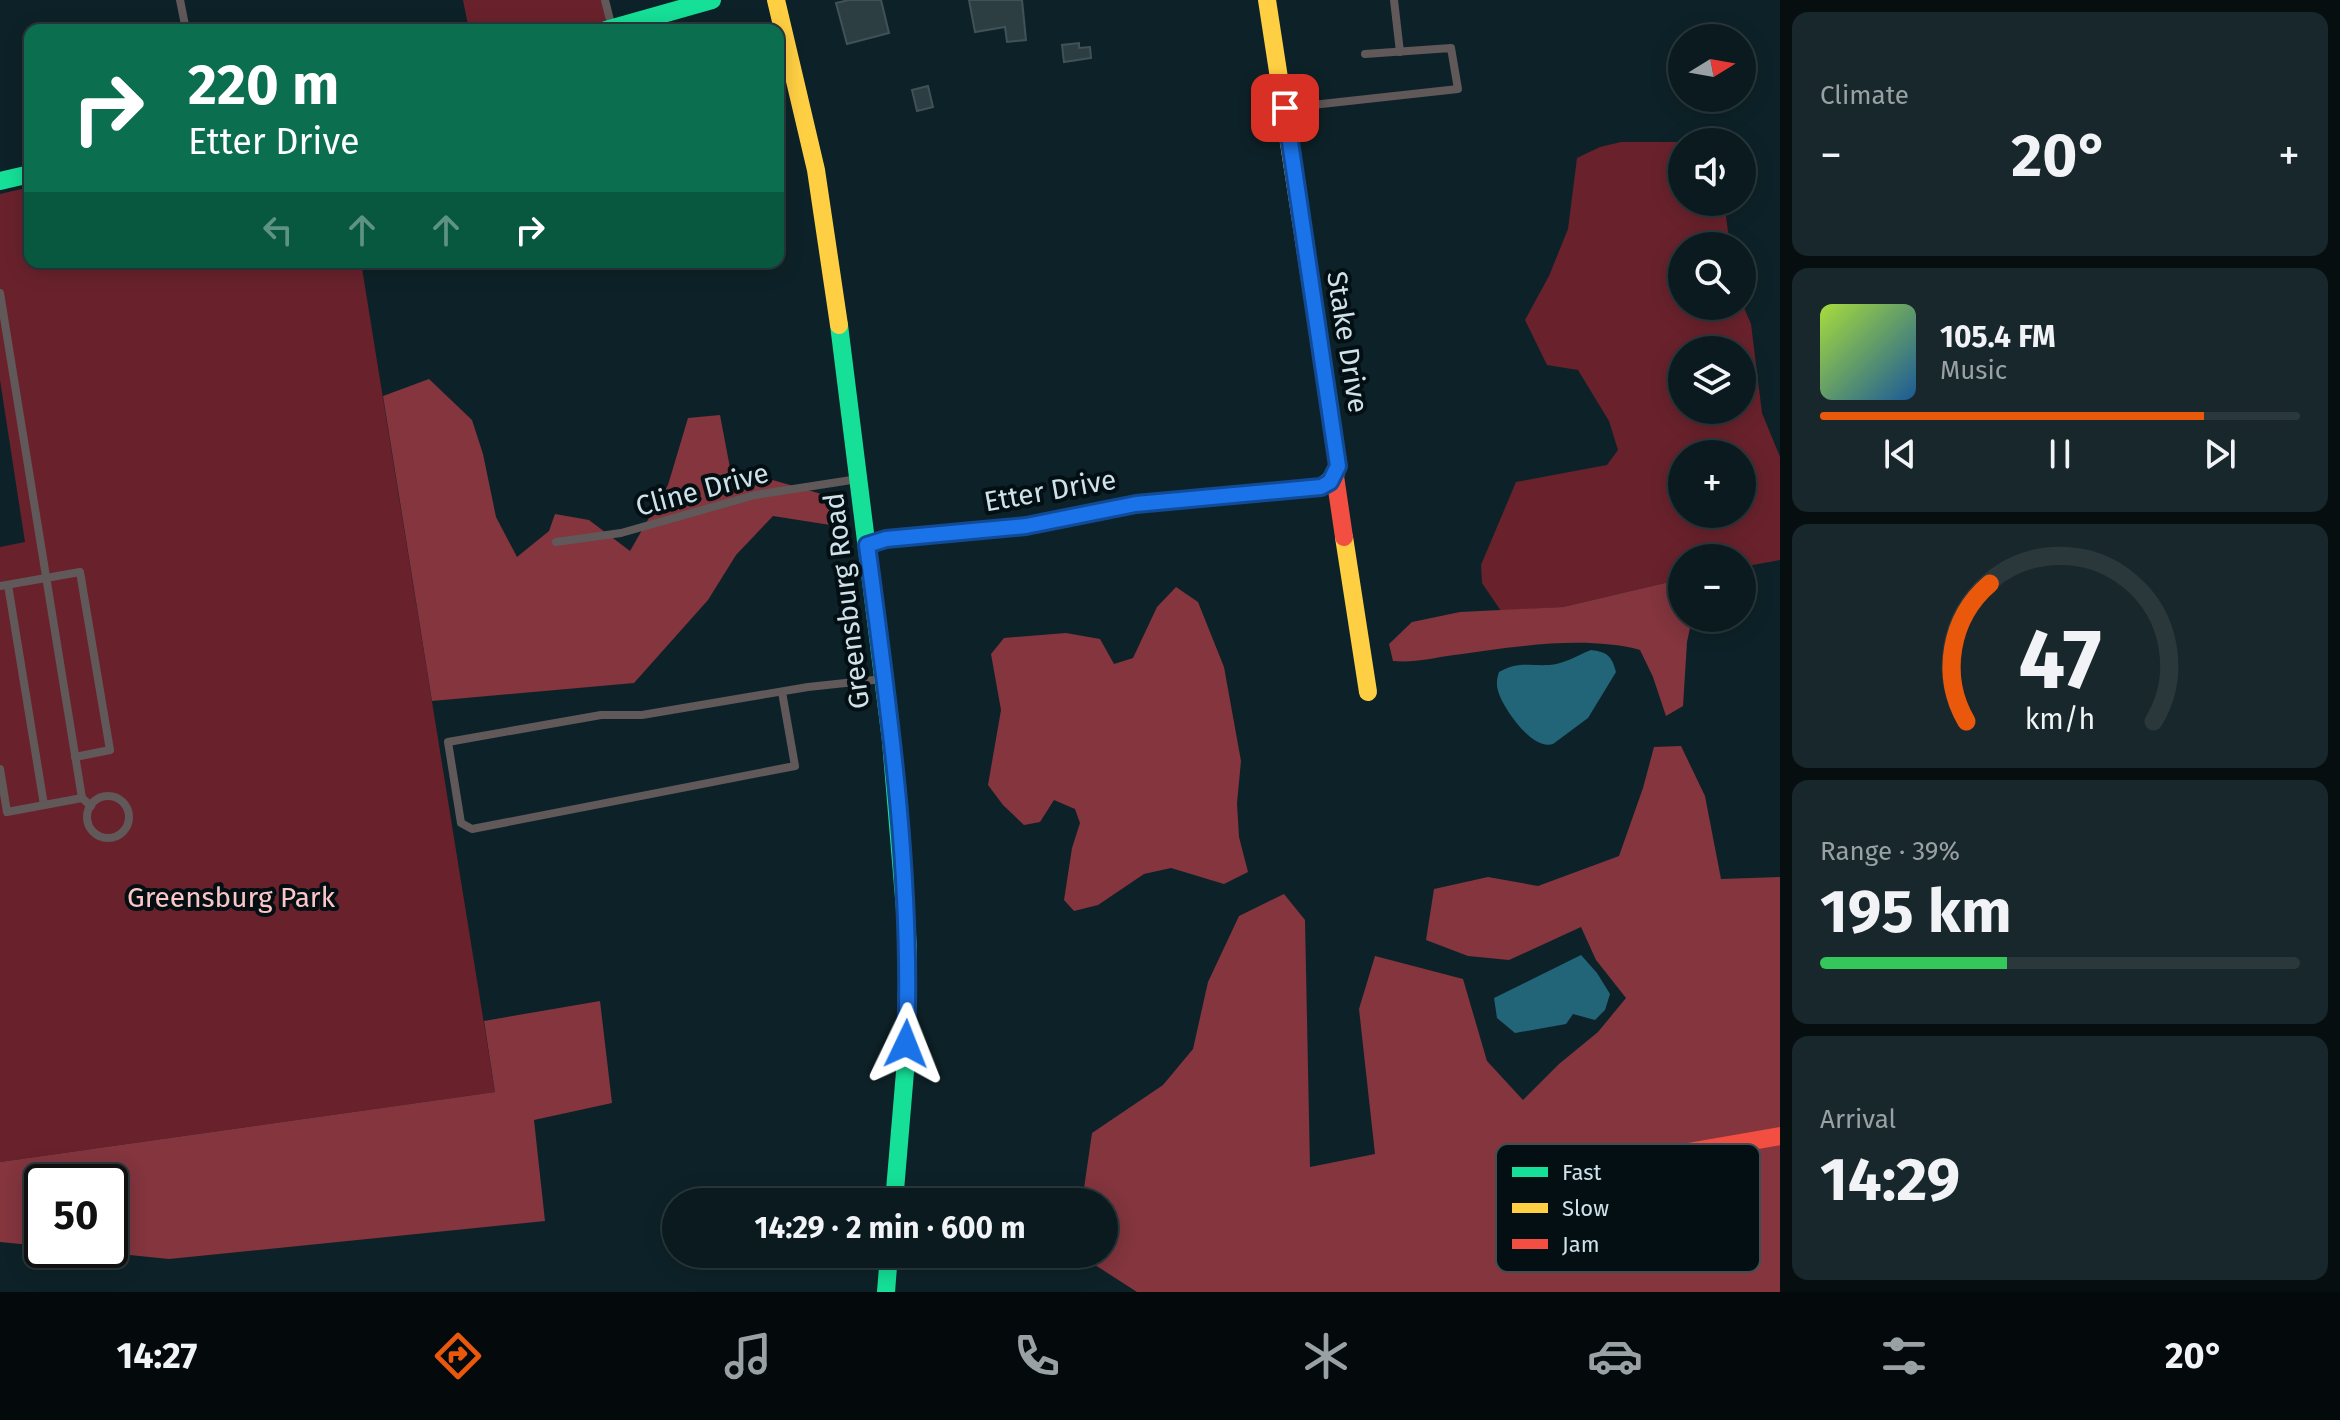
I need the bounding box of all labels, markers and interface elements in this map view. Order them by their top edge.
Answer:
north arrow [1668,24,1756,112]
map controls [1668,24,1756,632]
text: 220 m [188,52,339,119]
icon: right [56,56,160,160]
pin [1251,74,1319,142]
text: Climate [1820,80,1909,111]
icon: arrive [1263,86,1307,130]
text: Etter Drive [188,120,360,164]
text: 20° [2011,120,2109,192]
button: sound [1668,128,1756,216]
text: − [1820,129,1842,182]
text: + [2278,129,2300,182]
icon: left [256,208,300,252]
icon: ahead [340,208,384,252]
icon: ahead [424,208,468,252]
icon: right [508,208,552,252]
button: search [1668,232,1756,320]
street label: Stake Drive [1320,269,1375,415]
text: 105.4 FM [1940,319,2056,355]
button: layers [1668,336,1756,424]
text: Music [1940,355,2007,386]
icon: previous [1878,432,1922,476]
icon: pause [2038,432,2082,476]
icon: next [2198,432,2242,476]
button: + [1668,440,1756,528]
street label: Cline Drive [632,456,772,523]
street label: Etter Drive [981,463,1119,518]
street label: Greensburg Road [817,491,876,711]
button: − [1668,544,1756,632]
text: 47 [2018,610,2102,710]
text: km/h [2025,702,2095,737]
text: Range · 39% [1820,836,1960,867]
text: 195 km [1820,876,2012,948]
park label: Greensburg Park [127,881,336,914]
position arrow [864,1002,948,1086]
text: Arrival [1820,1104,1896,1135]
legend [1496,1144,1760,1272]
text: 14:29 [1820,1144,1960,1216]
text: Fast [1562,1159,1602,1186]
speed limit sign: 50 [24,1164,128,1268]
text: Slow [1562,1195,1609,1222]
text: 14:29 · 2 min · 600 m [754,1210,1026,1246]
text: Jam [1562,1231,1600,1258]
icon: directions [430,1328,486,1384]
icon: music [720,1328,776,1384]
icon: phone [1009,1328,1065,1384]
icon: climate [1298,1328,1354,1384]
icon: car [1587,1328,1643,1384]
icon: filters [1876,1328,1932,1384]
text: 14:27 [117,1334,197,1378]
text: 20° [2165,1334,2223,1378]

